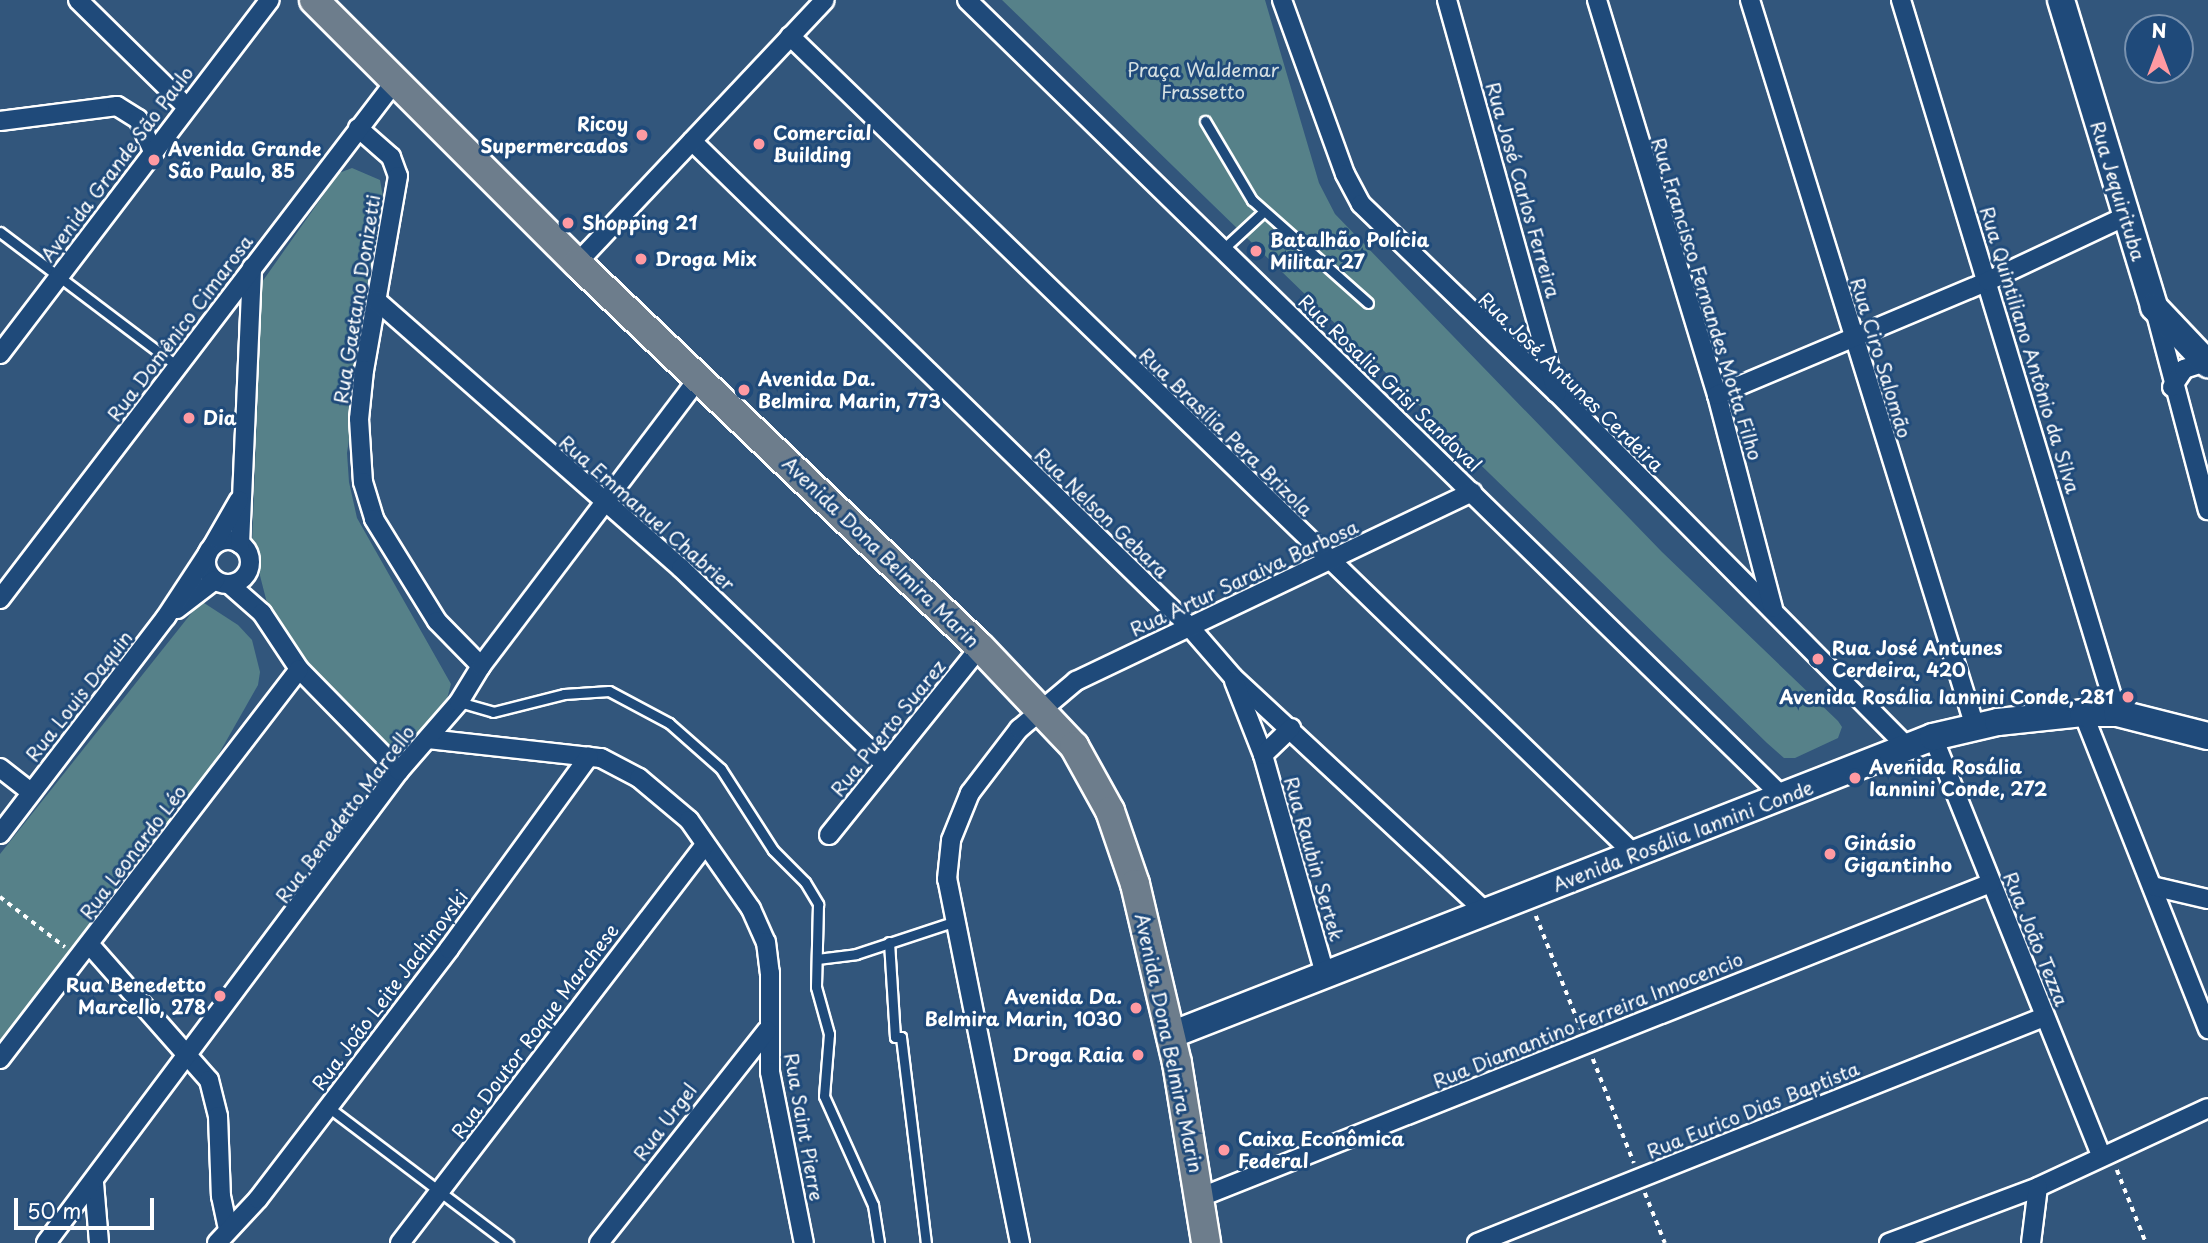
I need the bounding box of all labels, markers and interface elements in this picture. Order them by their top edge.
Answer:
north arrow [2124,14,2194,84]
text: N [2151,16,2167,44]
park label: Praça Waldemar Frassetto [1126,59,1280,103]
street label: Avenida Grande São Paulo [35,61,199,267]
street label: Rua José Carlos Ferreira [1481,78,1565,302]
place label: Ricoy Supermercados [480,113,628,157]
street label: Rua Jequirituba [2086,118,2150,264]
place label: Comercial Building [773,122,871,166]
marker: Ricoy Supermercados [634,127,650,143]
street label: Rua Francisco Fernandes Motta Filho [1646,132,1768,466]
marker: Comercial Building [751,136,767,152]
place label: Avenida Grande São Paulo, 85 [168,138,322,182]
marker: Avenida Grande São Paulo, 85 [146,152,162,168]
street label: Rua Gaetano Donizetti [329,192,385,406]
street label: Rua Quintiliano Antônio da Silva [1975,203,2085,497]
place label: Shopping 21 [582,212,698,234]
marker: Shopping 21 [560,215,576,231]
place label: Batalhão Polícia Militar 27 [1270,229,1430,273]
street label: Rua Domênico Cimarosa [102,230,258,426]
marker: Batalhão Polícia Militar 27 [1248,243,1264,259]
place label: Droga Mix [655,248,756,270]
marker: Droga Mix [633,251,649,267]
street label: Rua Ciro Salomão [1846,275,1916,441]
street label: Rua José Antunes Cerdeira [1473,287,1669,477]
street label: Rua Rosalia Grisi Sandoval [1293,288,1487,478]
street label: Rua Brasília Pera Brizola [1135,343,1317,521]
place label: Avenida Da. Belmira Marin, 773 [758,368,941,412]
marker: Avenida Da. Belmira Marin, 773 [736,382,752,398]
place label: Dia [203,407,237,429]
marker: Dia [181,410,197,426]
street label: Rua Emmanuel Chabrier [554,430,740,596]
street label: Rua Nelson Gebara [1030,443,1174,583]
street label: Avenida Dona Belmira Marin [778,452,984,652]
street label: Rua Artur Saraiva Barbosa [1126,515,1362,641]
street label: Rua Louis Daquin [20,625,138,767]
place label: Rua José Antunes Cerdeira, 420 [1832,637,2004,681]
marker: Rua José Antunes Cerdeira, 420 [1810,651,1826,667]
street label: Rua Puerto Suarez [825,654,951,802]
place label: Avenida Rosália Iannini Conde, 281 [1777,686,2114,708]
marker: Avenida Rosália Iannini Conde, 281 [2120,689,2136,705]
street label: Rua Benedetto Marcello [270,719,420,909]
place label: Avenida Rosália Iannini Conde, 272 [1869,756,2049,800]
marker: Avenida Rosália Iannini Conde, 272 [1847,770,1863,786]
street label: Rua Raubin Sertek [1279,773,1349,945]
street label: Avenida Rosália Iannini Conde [1549,776,1817,896]
street label: Rua Leonardo Léo [75,780,191,924]
place label: Ginásio Gigantinho [1844,832,1952,876]
marker: Ginásio Gigantinho [1822,846,1838,862]
street label: Rua João Tezza [1999,869,2073,1009]
street label: Rua João Leite Jachinovski [306,884,474,1096]
street label: Avenida Dona Belmira Marin [1130,911,1208,1175]
street label: Rua Doutor Roque Marchese [447,919,623,1143]
street label: Rua Diamantino Ferreira Innocencio [1429,947,1747,1093]
place label: Rua Benedetto Marcello, 278 [64,974,206,1018]
place label: Avenida Da. Belmira Marin, 1030 [925,986,1122,1030]
marker: Rua Benedetto Marcello, 278 [212,988,228,1004]
marker: Avenida Da. Belmira Marin, 1030 [1128,1000,1144,1016]
place label: Droga Raia [1013,1044,1124,1066]
marker: Droga Raia [1130,1047,1146,1063]
street label: Rua Saint Pierre [780,1051,828,1203]
street label: Rua Eurico Dias Baptista [1642,1056,1864,1164]
street label: Rua Urgel [629,1079,701,1165]
place label: Caixa Econômica Federal [1238,1128,1405,1172]
marker: Caixa Econômica Federal [1216,1142,1232,1158]
scale bar [18,1184,158,1228]
text: 50 m [27,1194,81,1226]

